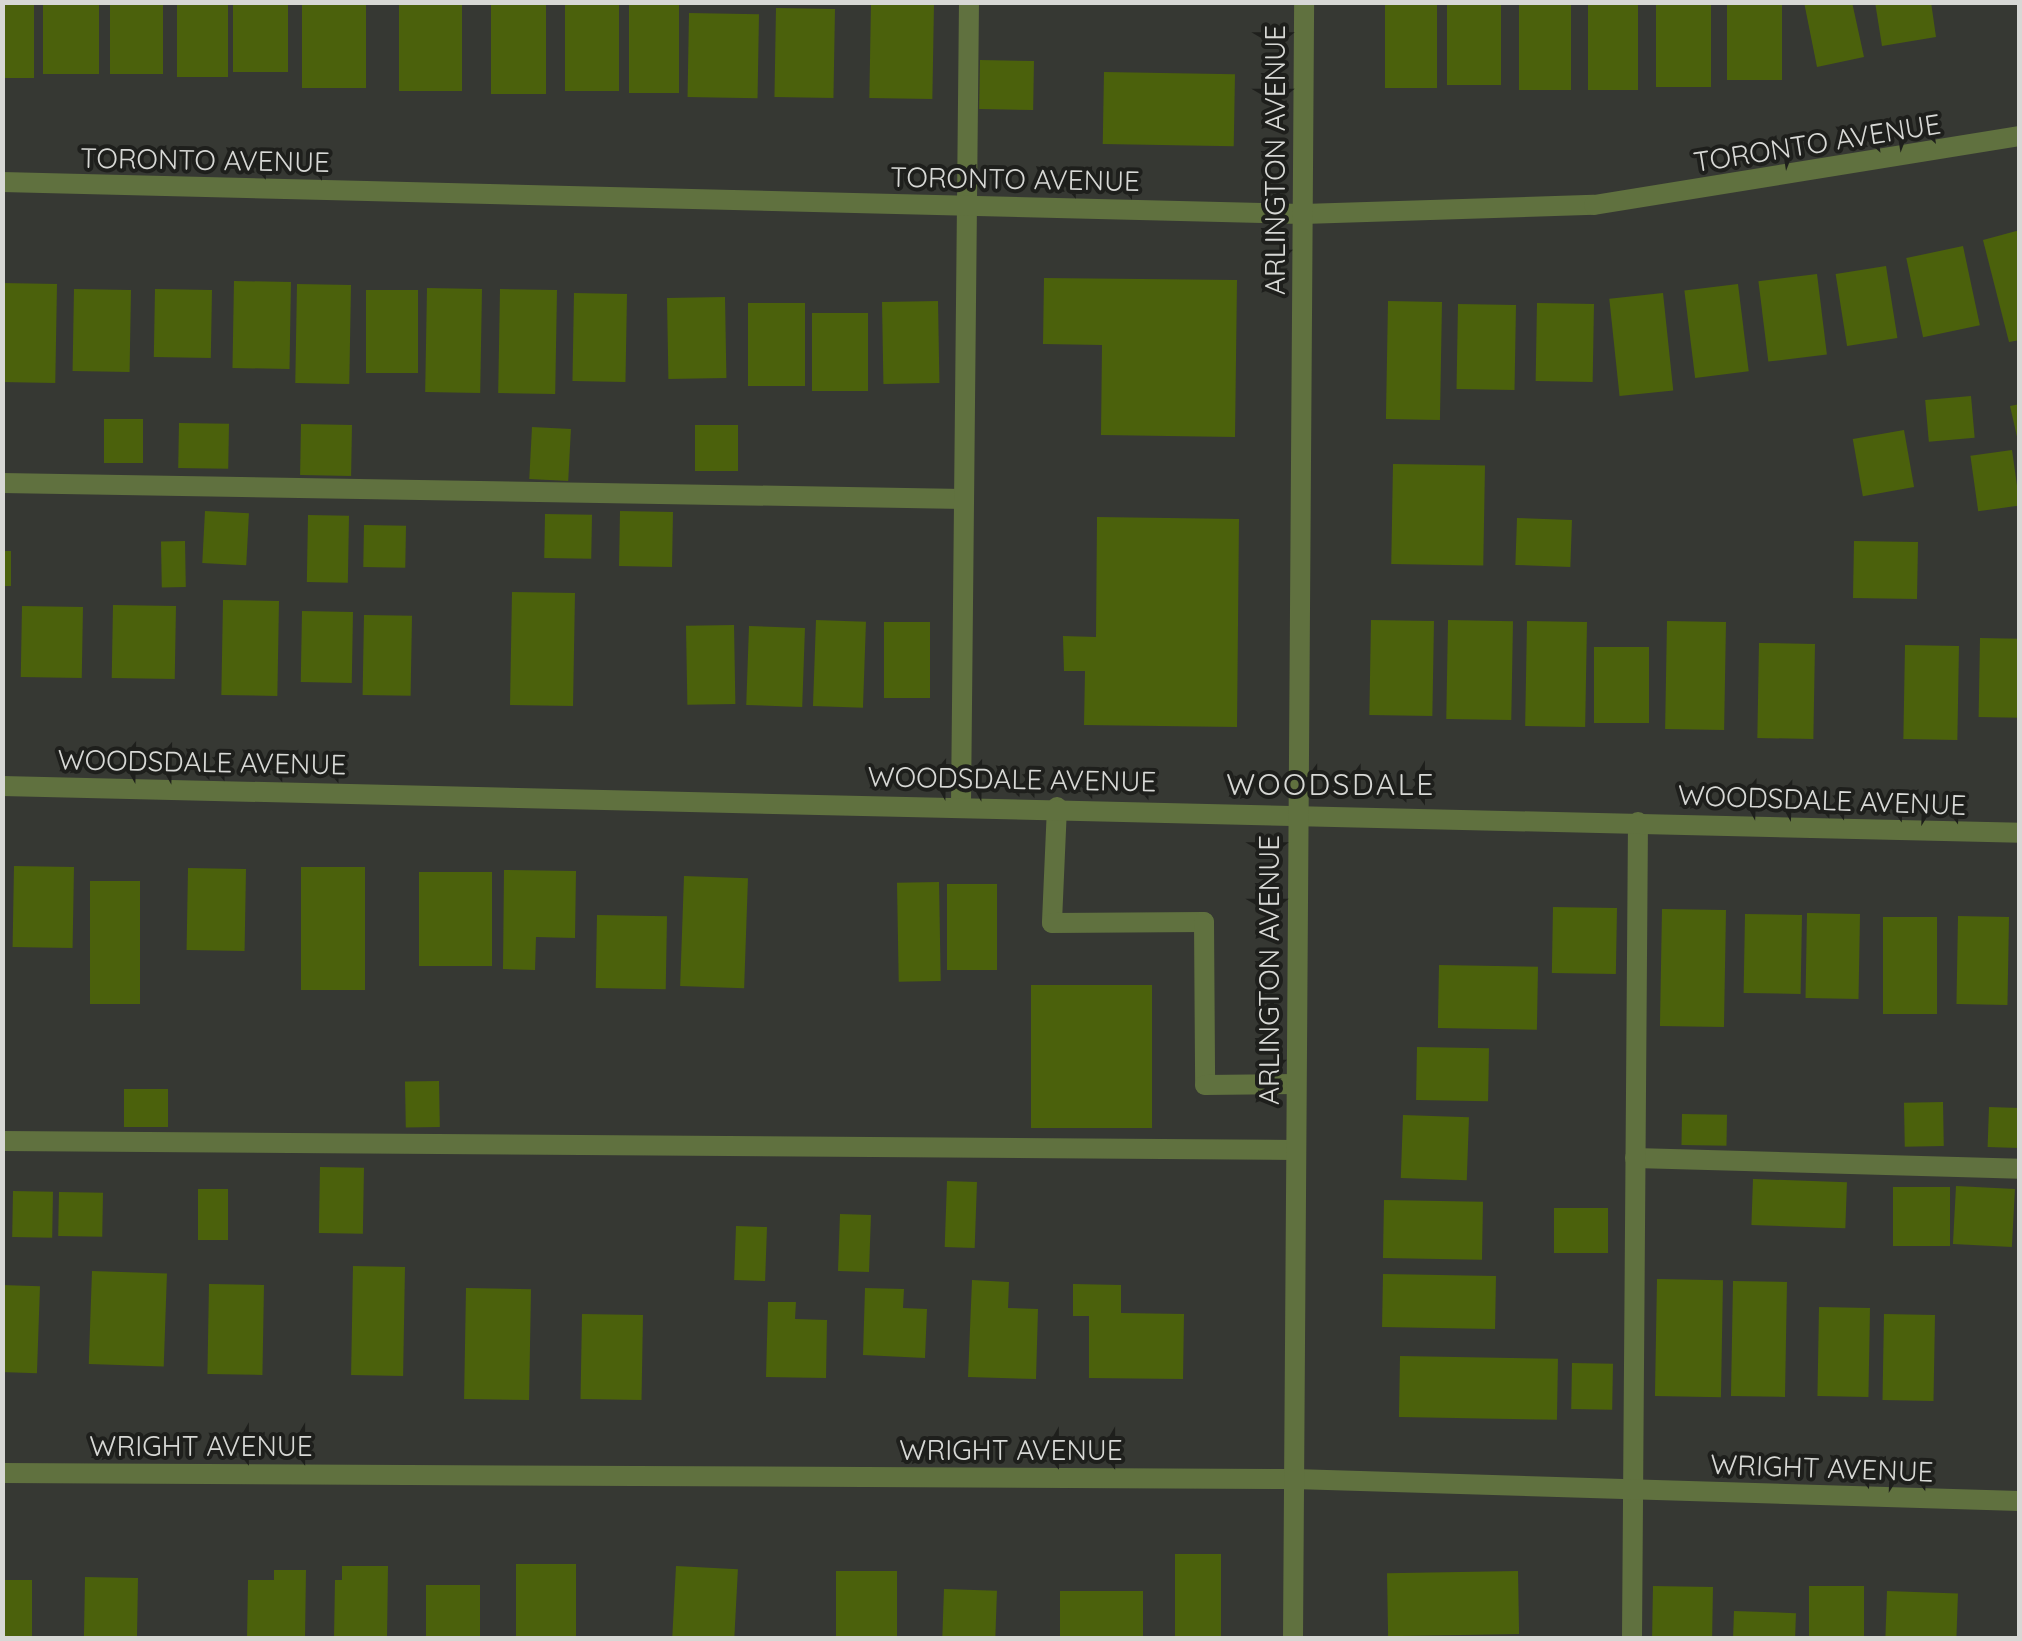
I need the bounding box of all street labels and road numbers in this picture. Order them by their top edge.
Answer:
street label: ARLINGTON AVENUE [1258,25,1292,295]
street label: TORONTO AVENUE [1691,107,1943,179]
street label: TORONTO AVENUE [80,141,330,179]
street label: TORONTO AVENUE [890,160,1140,198]
street label: WOODSDALE AVENUE [57,743,347,781]
street label: WOODSDALE AVENUE [867,760,1157,798]
street label: WOODSDALE AVENUE [1677,778,1967,822]
street label: ARLINGTON AVENUE [1252,835,1286,1105]
street label: WRIGHT AVENUE [89,1429,313,1463]
street label: WRIGHT AVENUE [899,1433,1123,1467]
street label: WRIGHT AVENUE [1710,1447,1934,1489]

